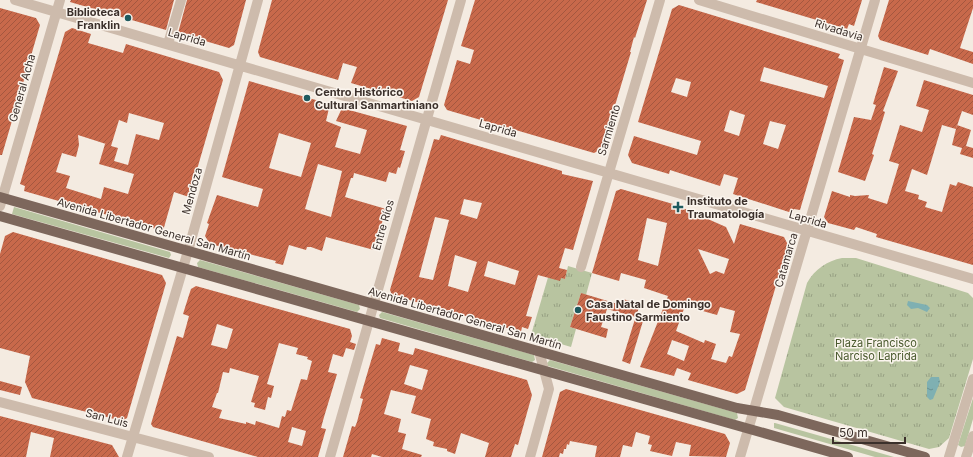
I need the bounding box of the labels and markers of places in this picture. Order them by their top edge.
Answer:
place label: Biblioteca Franklin [67,5,120,32]
marker: Biblioteca Franklin [123,13,133,23]
place label: Centro Histórico Cultural Sanmartiniano [315,85,439,112]
marker: Centro Histórico Cultural Sanmartiniano [302,93,312,103]
place label: Instituto de Traumatología [687,194,764,221]
marker: Instituto de Traumatología [672,201,684,213]
place label: Casa Natal de Domingo Faustino Sarmiento [586,297,711,324]
marker: Casa Natal de Domingo Faustino Sarmiento [573,305,583,315]

